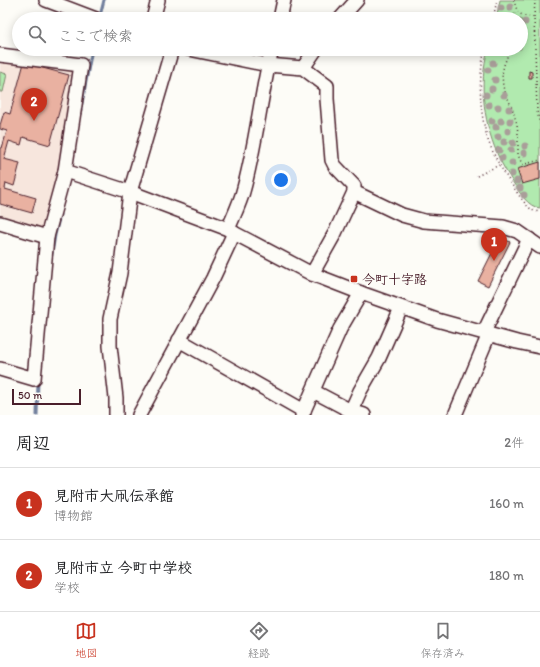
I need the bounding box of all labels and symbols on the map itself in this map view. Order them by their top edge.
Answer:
pin: 2 [21,88,47,121]
your location [271,170,291,190]
pin: 1 [481,228,507,261]
place label: 今町十字路 [362,272,427,287]
marker: 今町十字路 [349,274,359,284]
scale bar [12,387,81,406]

